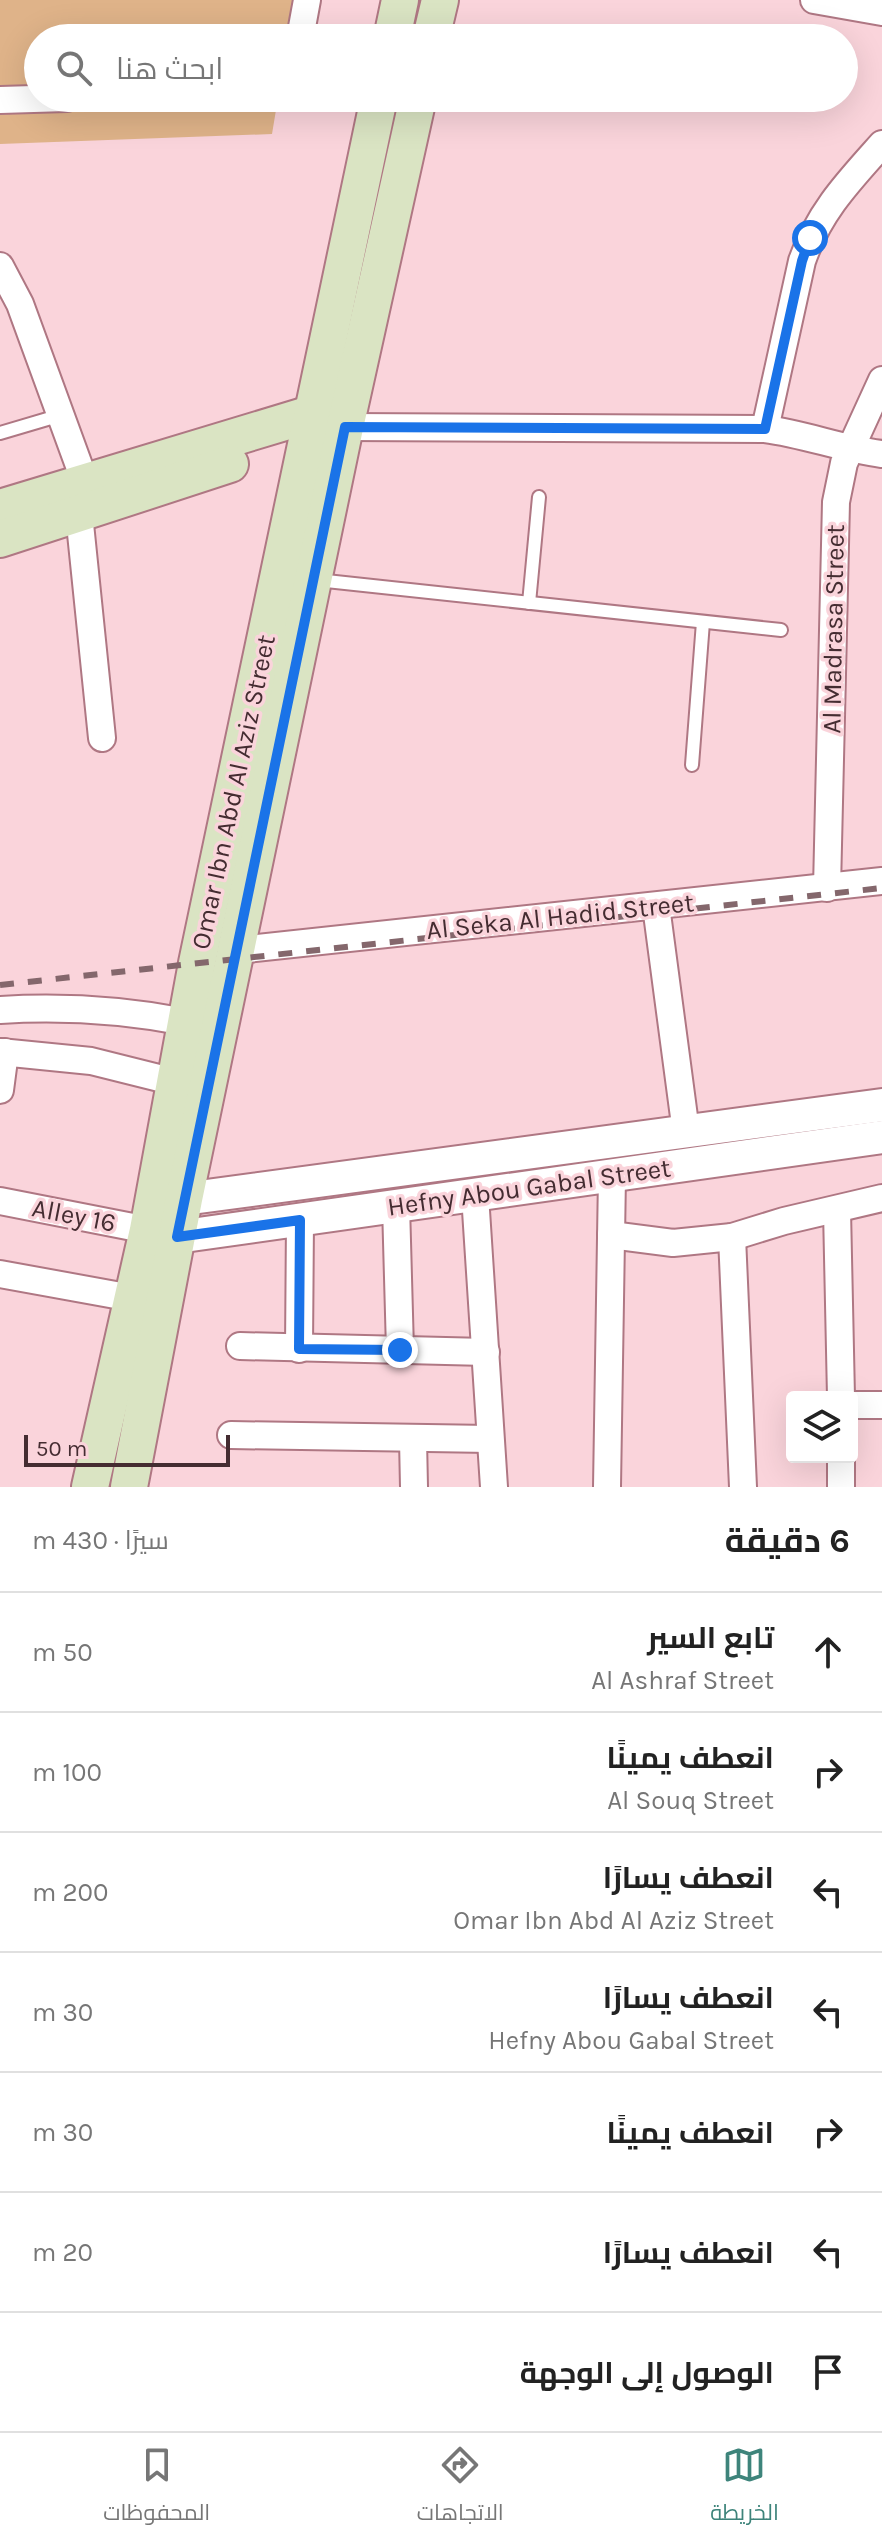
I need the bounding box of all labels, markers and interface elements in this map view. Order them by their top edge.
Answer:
search box [24,24,858,112]
icon: search [52,46,96,90]
text: ابحث هنا [116,51,223,87]
route start [792,220,828,256]
street label: Al Madrasa Street [816,524,851,734]
street label: Omar Ibn Abd Al Aziz Street [185,632,282,952]
street label: Al Seka Al Hadid Street [425,887,696,946]
street label: Hefny Abou Gabal Street [385,1152,673,1223]
street label: Alley 16 [29,1192,118,1239]
route end [382,1332,418,1368]
map controls [786,1391,858,1463]
button: layers [786,1391,858,1463]
scale bar [24,1431,230,1467]
text: 50 m [36,1436,87,1462]
text: 6 دقيقة [725,1521,850,1561]
text: سيرًا · 430 m [32,1525,169,1556]
text: تابع السير [647,1620,774,1656]
icon: ahead [806,1630,850,1674]
text: 50 m [32,1637,93,1668]
text: Al Ashraf Street [591,1665,774,1696]
text: انعطف يمينًا [606,1740,774,1776]
icon: right [806,1750,850,1794]
text: 100 m [32,1757,102,1788]
text: Al Souq Street [607,1785,774,1816]
text: انعطف يسارًا [603,1860,774,1896]
icon: left [806,1870,850,1914]
text: 200 m [32,1877,108,1908]
text: Omar Ibn Abd Al Aziz Street [453,1905,774,1936]
text: انعطف يسارًا [603,1980,774,2016]
icon: left [806,1990,850,2034]
text: 30 m [32,1997,93,2028]
text: Hefny Abou Gabal Street [488,2025,774,2056]
icon: right [806,2110,850,2154]
text: انعطف يمينًا [606,2115,774,2151]
text: 30 m [32,2117,93,2148]
icon: left [806,2230,850,2274]
text: انعطف يسارًا [603,2235,774,2271]
text: 20 m [32,2237,93,2268]
icon: arrive [806,2350,850,2394]
text: الوصول إلى الوجهة [520,2355,774,2391]
tab: المحفوظات [103,2443,210,2533]
tab: الاتجاهات [417,2443,504,2533]
tab: الخريطة [710,2443,779,2533]

